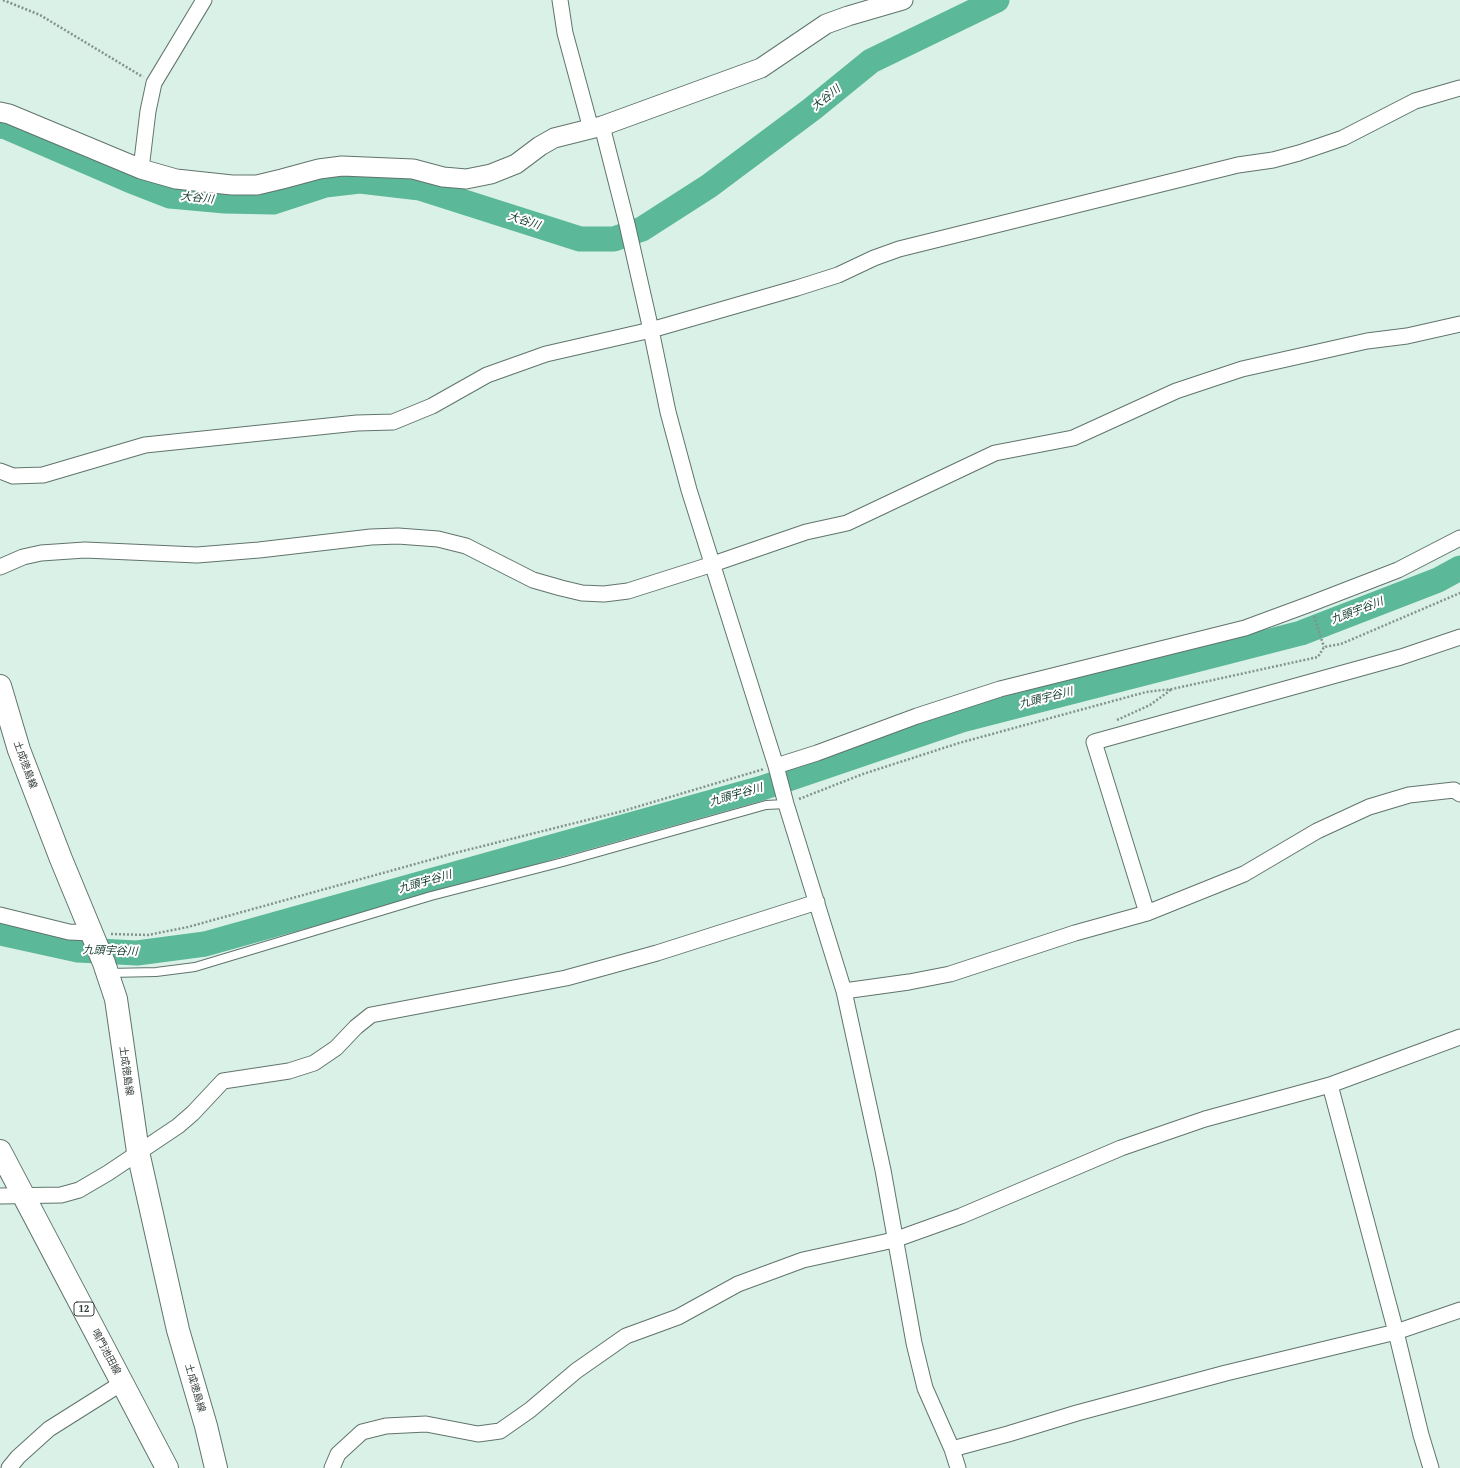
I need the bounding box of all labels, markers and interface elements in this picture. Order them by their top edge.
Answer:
water label: 大谷川 [809,82,843,114]
water label: 大谷川 [180,190,214,206]
water label: 大谷川 [506,210,542,232]
water label: 九頭宇谷川 [1329,595,1385,627]
water label: 九頭宇谷川 [1018,685,1074,711]
street label: 土成徳島線 [11,739,39,791]
water label: 九頭宇谷川 [708,781,764,809]
water label: 九頭宇谷川 [397,868,453,896]
water label: 九頭宇谷川 [82,943,138,959]
street label: 土成徳島線 [117,1045,135,1097]
road number: 12 [74,1302,94,1316]
street label: 鳴門池田線 [89,1327,123,1377]
street label: 土成徳島線 [182,1362,208,1414]

